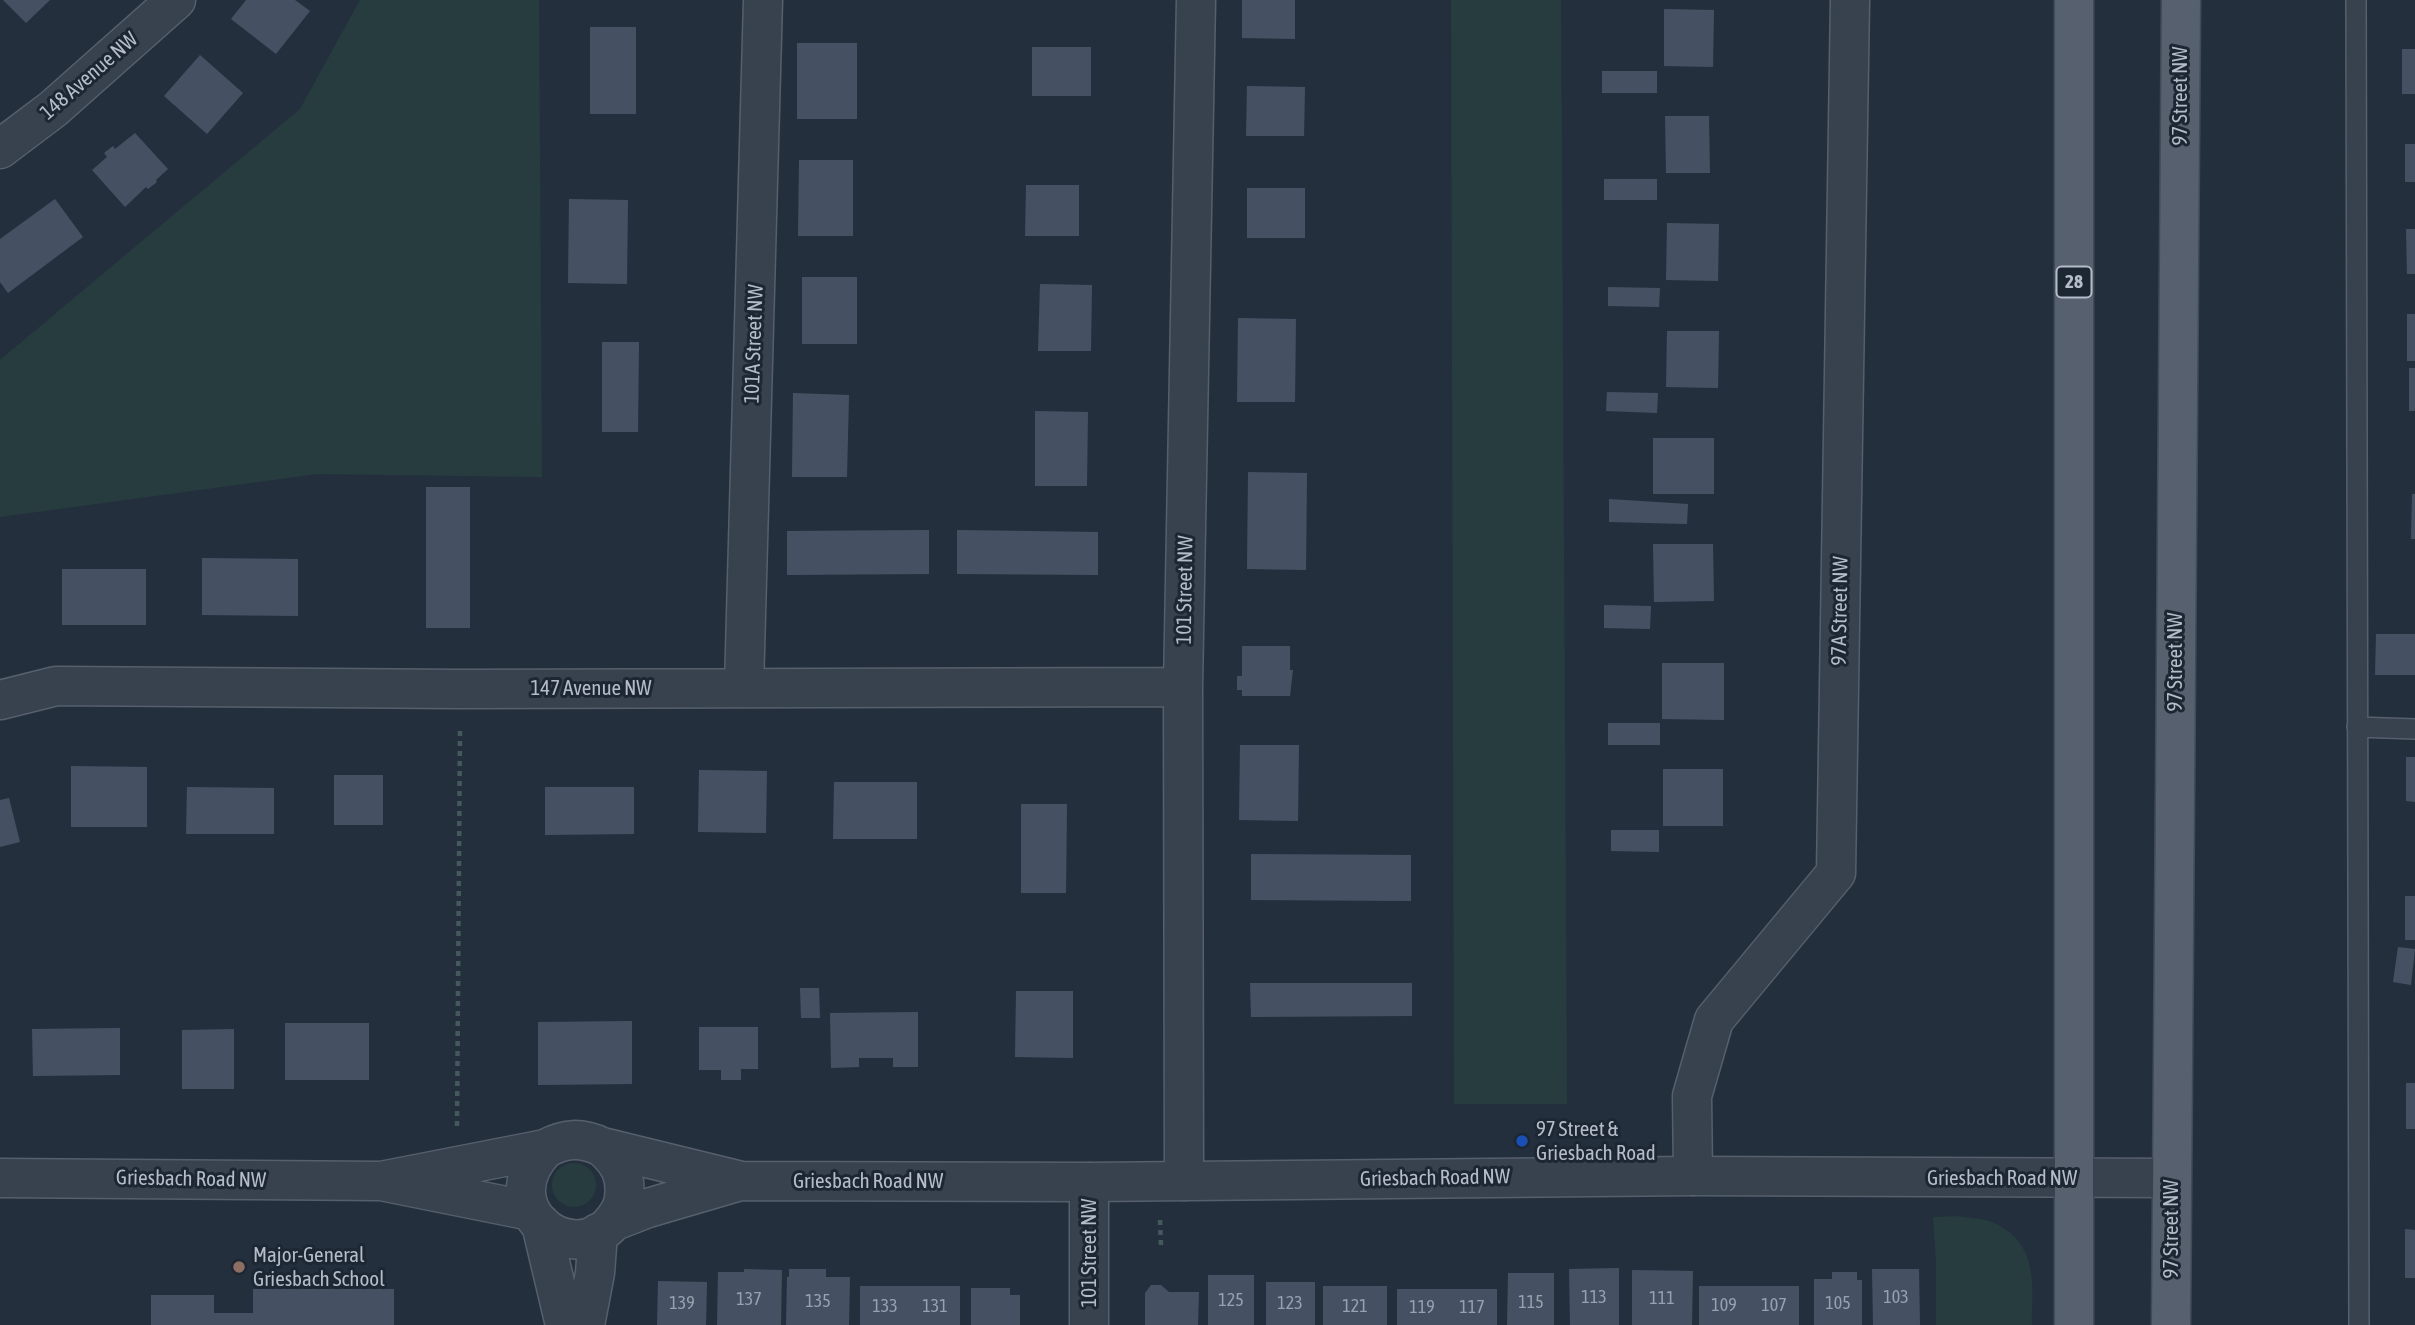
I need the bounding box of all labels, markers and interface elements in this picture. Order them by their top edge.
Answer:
street label: 148 Avenue NW [35,27,143,125]
street label: 97 Street NW [2167,46,2193,146]
road number: 28 [2056,266,2092,298]
street label: 101A Street NW [739,284,769,404]
street label: 101 Street NW [1171,535,1199,645]
street label: 97A Street NW [1826,556,1854,666]
street label: 97 Street NW [2162,612,2188,712]
street label: 147 Avenue NW [530,675,652,701]
place label: 97 Street & Griesbach Road [1536,1116,1656,1166]
marker: 97 Street & Griesbach Road [1514,1133,1530,1149]
street label: Griesbach Road NW [1360,1164,1510,1192]
street label: Griesbach Road NW [116,1165,266,1193]
street label: Griesbach Road NW [1927,1165,2077,1191]
street label: Griesbach Road NW [793,1168,943,1194]
street label: 97 Street NW [2158,1179,2184,1279]
street label: 101 Street NW [1076,1198,1102,1308]
place label: Major-General Griesbach School [253,1242,385,1292]
marker: Major-General Griesbach School [231,1259,247,1275]
house number: 113 [1581,1286,1607,1308]
house number: 103 [1883,1286,1909,1308]
house number: 111 [1649,1287,1675,1309]
house number: 137 [736,1288,762,1310]
house number: 125 [1218,1289,1244,1311]
house number: 135 [805,1290,831,1312]
house number: 115 [1518,1291,1544,1313]
house number: 139 [669,1292,695,1314]
house number: 123 [1277,1292,1303,1314]
house number: 105 [1825,1292,1851,1314]
house number: 109 [1711,1294,1737,1316]
house number: 107 [1761,1294,1787,1316]
house number: 133 [872,1295,898,1317]
house number: 131 [922,1295,948,1317]
house number: 121 [1342,1295,1368,1317]
house number: 119 [1409,1296,1435,1318]
house number: 117 [1459,1296,1485,1318]

